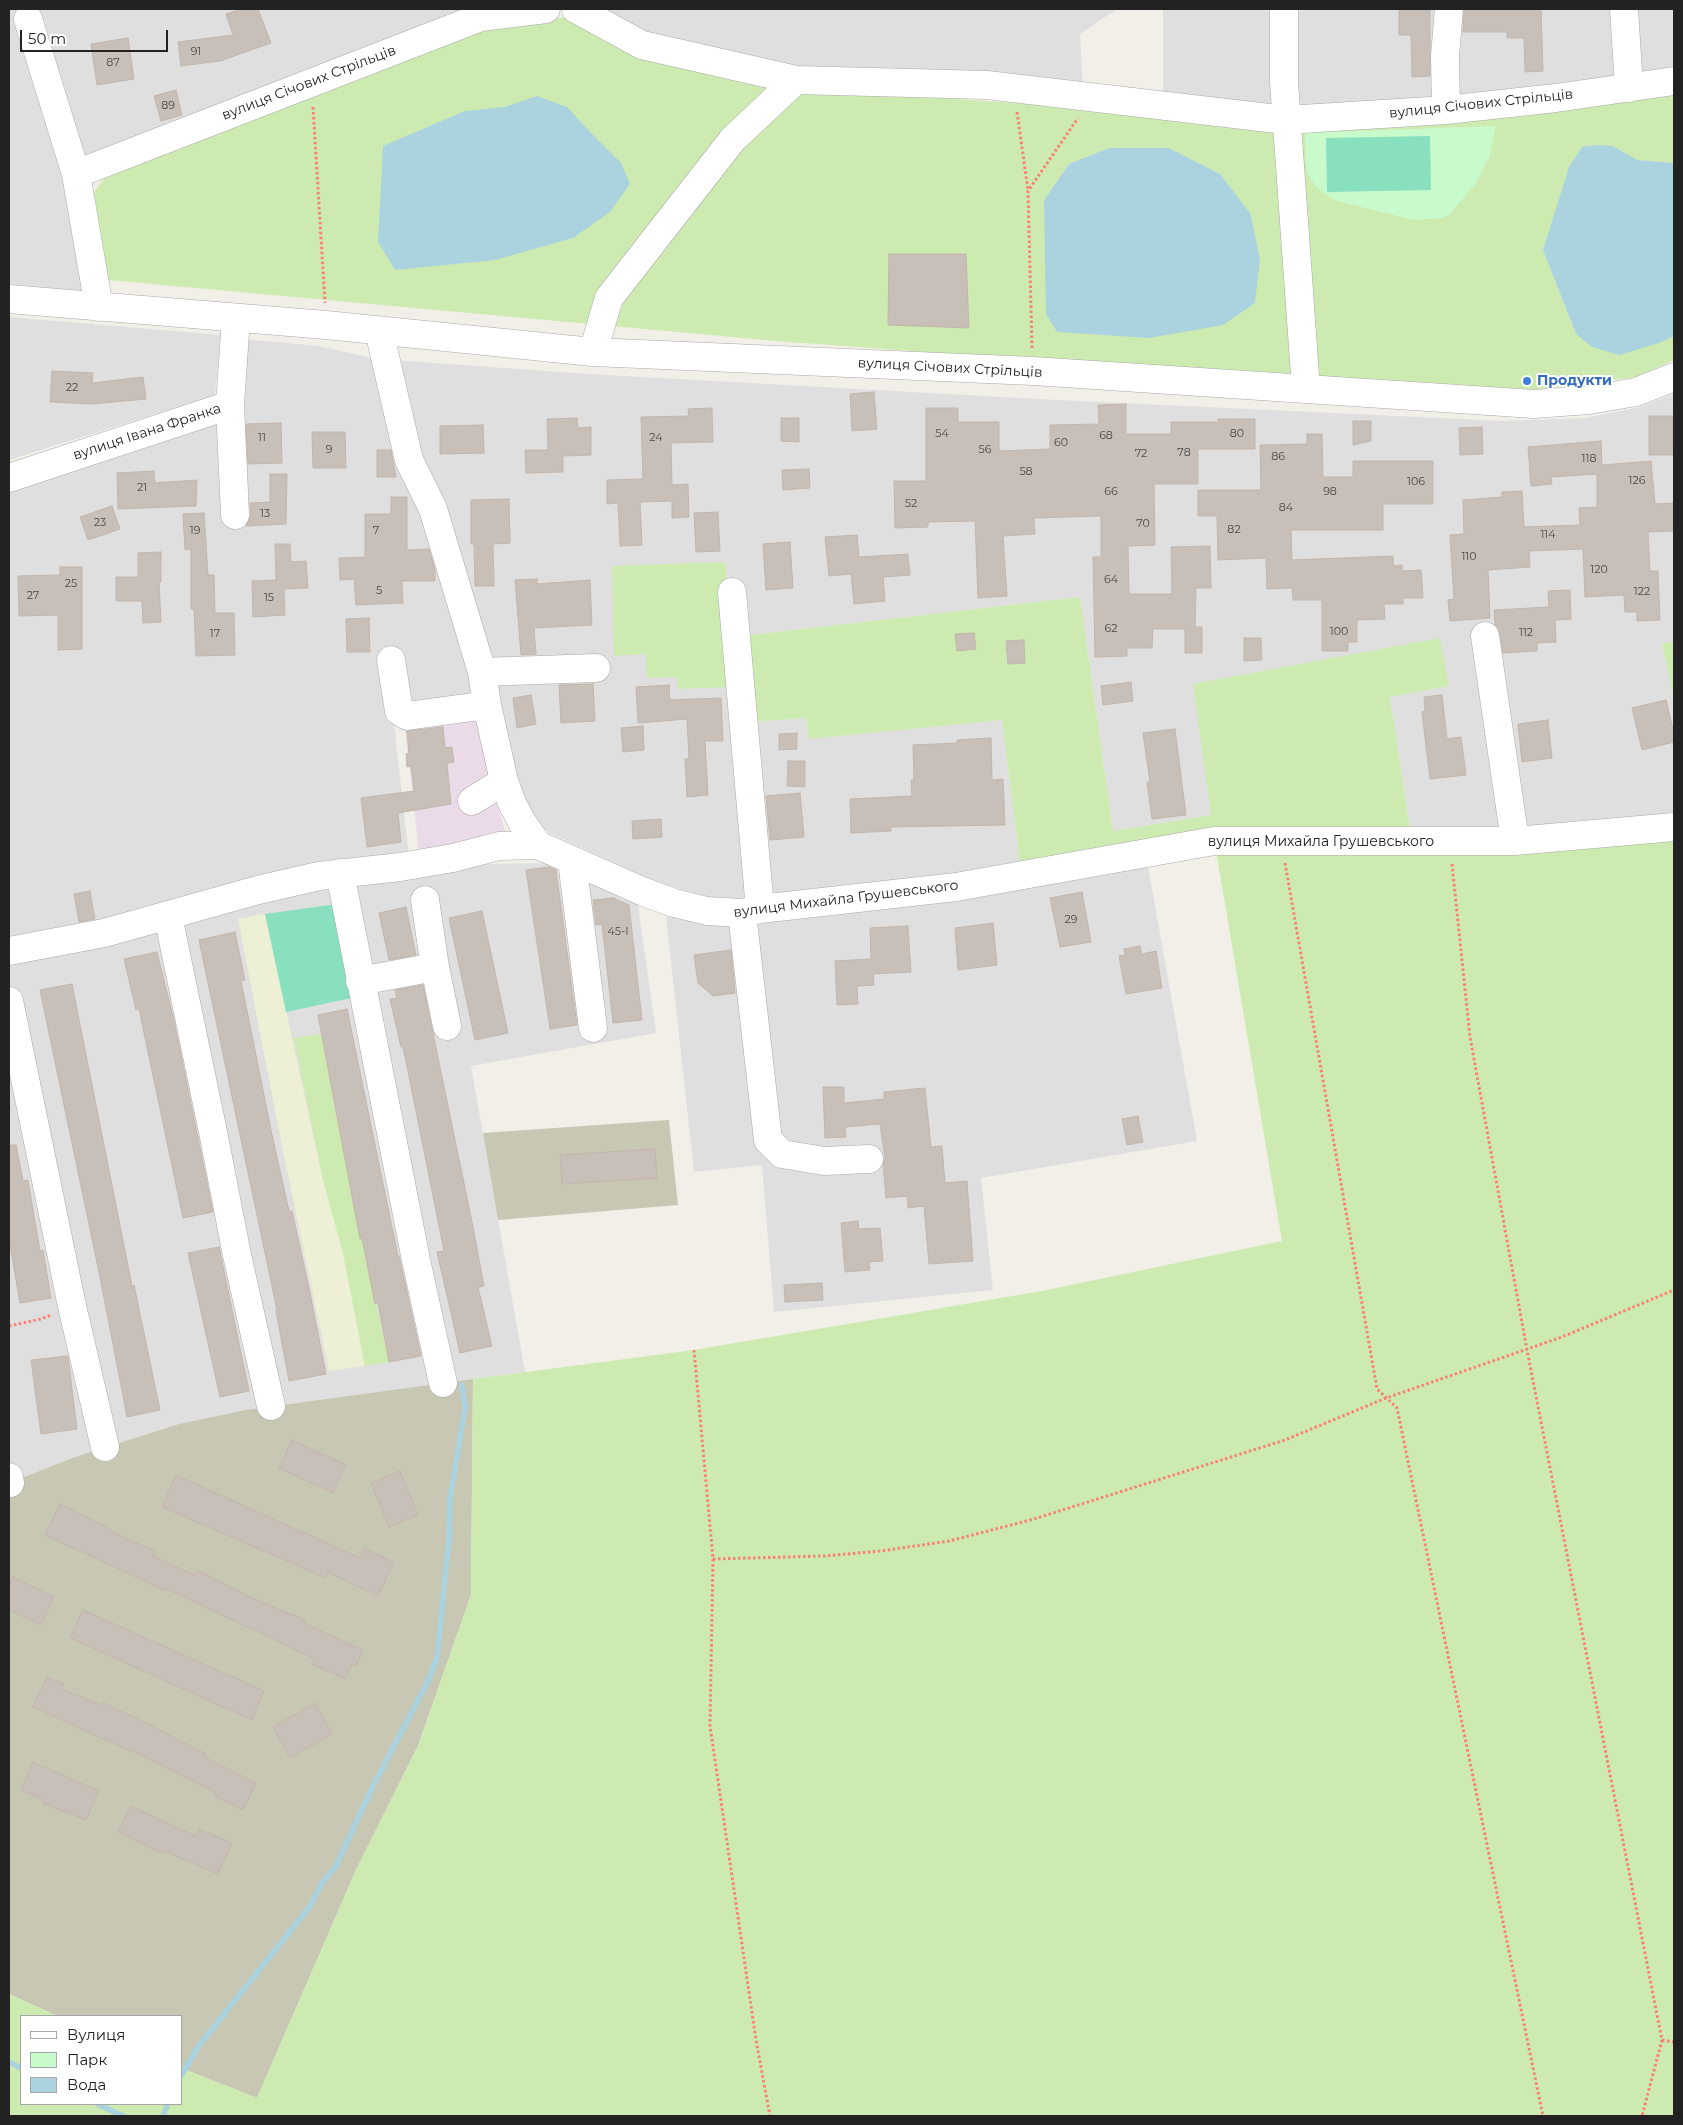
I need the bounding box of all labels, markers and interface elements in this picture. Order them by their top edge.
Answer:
scale bar [22,20,170,52]
text: 50 m [28,29,66,48]
street label: вулиця Січових Стрільців [220,42,398,124]
house number: 91 [191,45,201,59]
house number: 87 [106,56,120,70]
street label: вулиця Січових Стрільців [1388,86,1574,122]
house number: 89 [161,99,175,113]
street label: вулиця Січових Стрільців [857,355,1043,381]
place label: Продукти [1537,373,1612,389]
marker: Продукти [1521,375,1533,387]
house number: 22 [66,381,78,395]
street label: вулиця Івана Франка [71,400,223,464]
house number: 54 [935,427,949,441]
house number: 80 [1230,427,1244,441]
house number: 68 [1099,429,1113,443]
house number: 11 [258,431,266,445]
house number: 24 [649,431,663,445]
house number: 60 [1054,436,1068,450]
house number: 9 [326,443,332,457]
house number: 56 [979,443,991,457]
house number: 78 [1177,446,1191,460]
house number: 72 [1135,447,1147,461]
house number: 86 [1271,450,1285,464]
house number: 118 [1582,452,1596,466]
house number: 58 [1019,465,1033,479]
house number: 126 [1629,474,1645,488]
house number: 106 [1407,475,1425,489]
house number: 21 [137,481,147,495]
house number: 66 [1104,485,1118,499]
house number: 98 [1323,485,1337,499]
house number: 52 [905,497,917,511]
house number: 84 [1279,501,1293,515]
house number: 13 [260,507,270,521]
house number: 23 [94,516,106,530]
house number: 70 [1136,517,1150,531]
house number: 82 [1227,523,1241,537]
house number: 19 [190,524,200,538]
house number: 7 [373,524,379,538]
house number: 114 [1540,528,1556,542]
house number: 110 [1461,550,1477,564]
house number: 120 [1590,563,1608,577]
house number: 64 [1104,573,1118,587]
house number: 25 [65,577,77,591]
house number: 5 [376,584,382,598]
house number: 122 [1634,585,1650,599]
house number: 27 [27,589,39,603]
house number: 15 [264,591,274,605]
house number: 62 [1105,622,1117,636]
house number: 100 [1330,625,1348,639]
house number: 112 [1519,626,1533,640]
house number: 17 [210,627,220,641]
street label: вулиця Михайла Грушевського [1208,834,1434,850]
street label: вулиця Михайла Грушевського [733,877,959,921]
house number: 29 [1065,913,1077,927]
house number: 45-І [607,925,629,939]
legend [20,2015,182,2105]
text: Вулиця [67,2025,125,2044]
text: Парк [67,2050,107,2069]
text: Вода [67,2075,106,2094]

